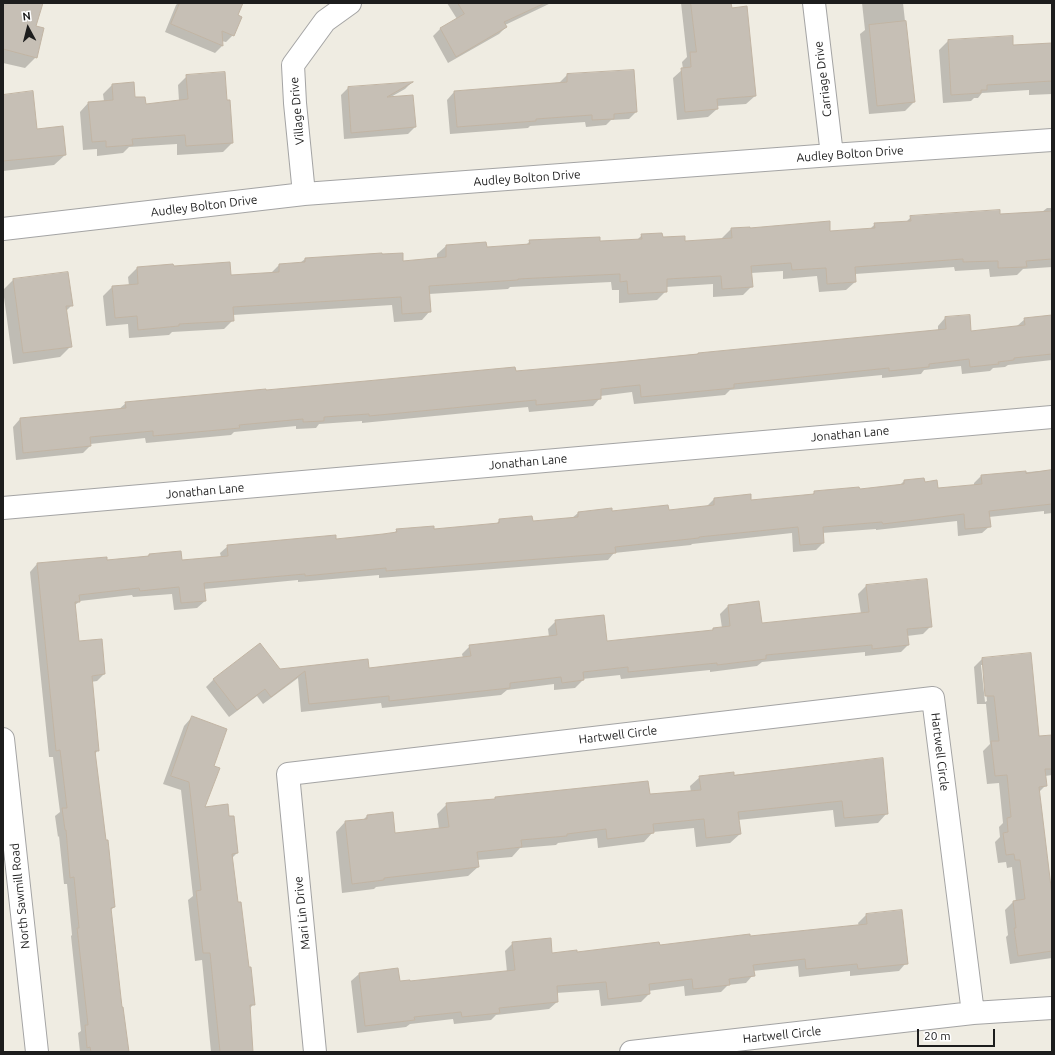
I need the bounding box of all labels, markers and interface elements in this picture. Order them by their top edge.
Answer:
north arrow [8,8,48,48]
text: N [22,10,31,23]
street label: Carriage Drive [811,40,835,118]
street label: Village Drive [287,76,307,146]
street label: Audley Bolton Drive [796,143,904,165]
street label: Audley Bolton Drive [473,167,581,189]
street label: Audley Bolton Drive [150,192,258,220]
street label: Jonathan Lane [810,423,890,445]
street label: Jonathan Lane [488,451,568,473]
street label: Jonathan Lane [165,480,245,502]
street label: Hartwell Circle [928,712,952,792]
street label: Hartwell Circle [578,723,658,747]
street label: North Sawmill Road [7,842,33,950]
street label: Mari Lin Drive [291,876,313,950]
scale bar [919,1021,997,1047]
street label: Hartwell Circle [742,1024,822,1046]
text: 20 m [924,1029,951,1042]

